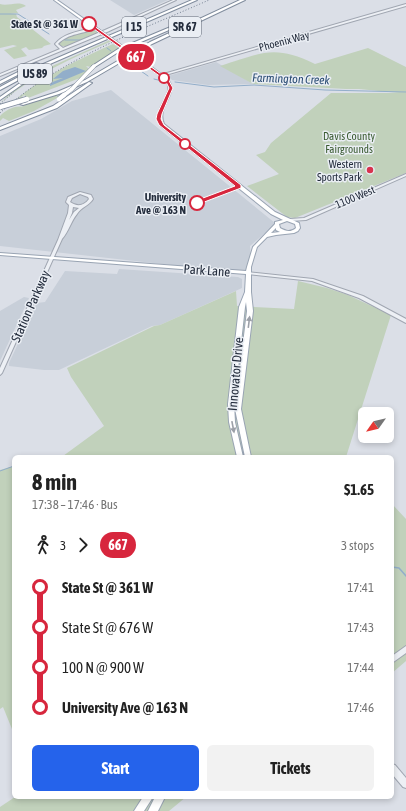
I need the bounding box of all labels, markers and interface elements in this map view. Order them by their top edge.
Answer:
marker: State St @ 361 W [81,16,97,32]
road number: I 15 [122,17,146,37]
road number: SR 67 [169,17,201,37]
place label: State St @ 361 W [11,18,79,30]
street label: Phoenix Way [257,28,311,54]
line badge: 667 [113,44,159,70]
text: 667 [126,49,146,65]
road number: US 89 [18,64,52,84]
water label: Farmington Creek [252,71,331,87]
unlabelled marker [158,72,170,84]
park label: Davis County Fairgrounds [323,130,376,155]
unlabelled marker [179,138,191,150]
place label: Western Sports Park [317,158,362,183]
marker: Western Sports Park [365,165,375,175]
street label: 1100 West [333,183,377,211]
place label: University Ave @ 163 N [135,191,186,216]
marker: University Ave @ 163 N [189,195,205,211]
street label: Park Lane [183,261,231,280]
street label: Station Parkway [8,267,53,344]
one-way arrow [246,316,252,328]
street label: Innovator Drive [225,337,246,411]
north arrow [358,407,394,443]
map controls [358,407,394,443]
one-way arrow [231,421,237,433]
text: 8 min [32,469,77,495]
text: $1.65 [344,481,374,498]
text: 17:38 – 17:46 · Bus [32,497,118,512]
icon: walk [32,534,54,556]
icon: forward [72,534,94,556]
text: 667 [108,537,128,553]
text: 3 [60,538,66,553]
text: 3 stops [341,538,374,553]
text: State St @ 361 W [62,579,153,596]
text: 17:41 [347,580,374,595]
text: State St @ 676 W [62,619,153,636]
text: 17:43 [347,620,374,635]
text: 100 N @ 900 W [62,659,144,676]
text: 17:44 [347,660,374,675]
text: University Ave @ 163 N [62,699,188,716]
text: 17:46 [347,700,374,715]
button: Start [32,745,199,791]
button: Tickets [207,745,374,791]

